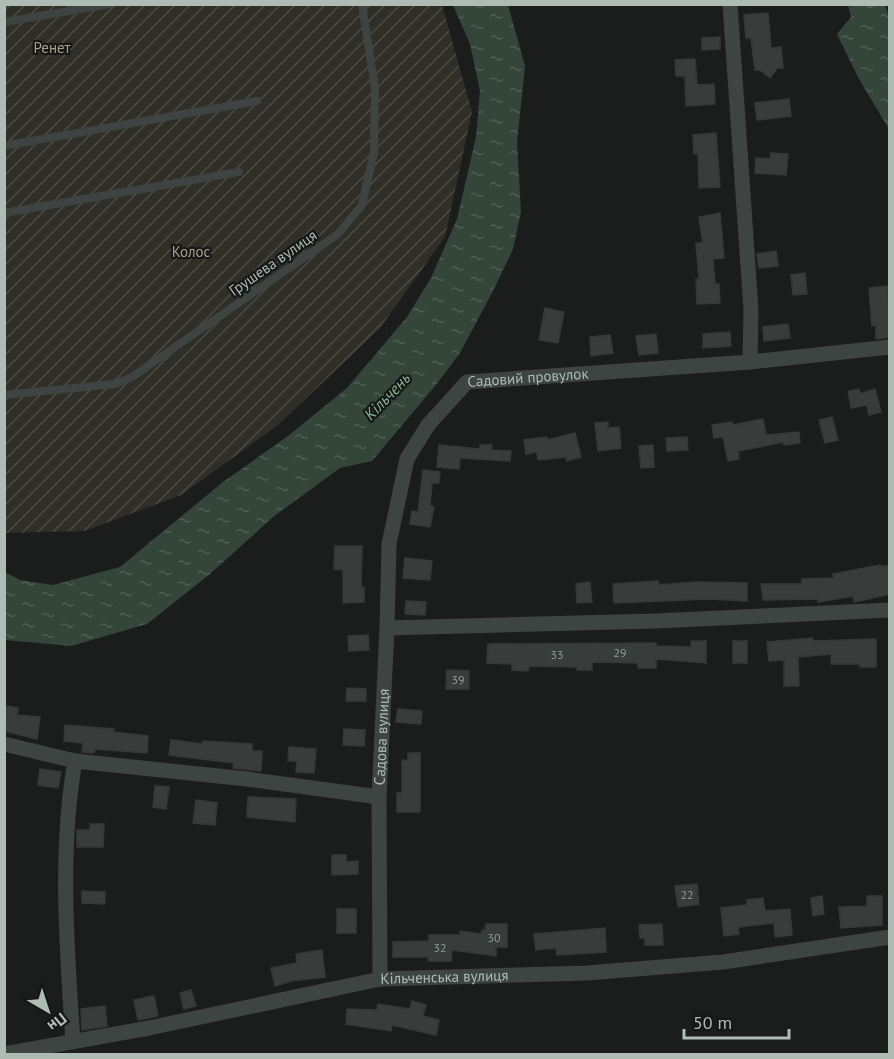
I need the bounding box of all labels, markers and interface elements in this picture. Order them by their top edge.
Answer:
park label: Ренет [33,38,71,57]
street label: Грушева вулиця [225,225,320,300]
park label: Колос [172,242,210,261]
street label: Садовий провулок [467,363,590,391]
water label: Кільчень [360,368,414,424]
house number: 29 [613,645,627,660]
house number: 33 [550,647,564,662]
house number: 39 [451,672,465,687]
street label: Садова вулиця [370,688,393,786]
house number: 22 [680,887,694,902]
house number: 30 [487,930,501,945]
house number: 32 [433,940,447,955]
street label: Кільченська вулиця [380,965,509,988]
north arrow [18,981,78,1041]
scale bar [684,1002,789,1040]
text: Пн [44,1009,71,1036]
text: 50 m [693,1011,732,1034]

